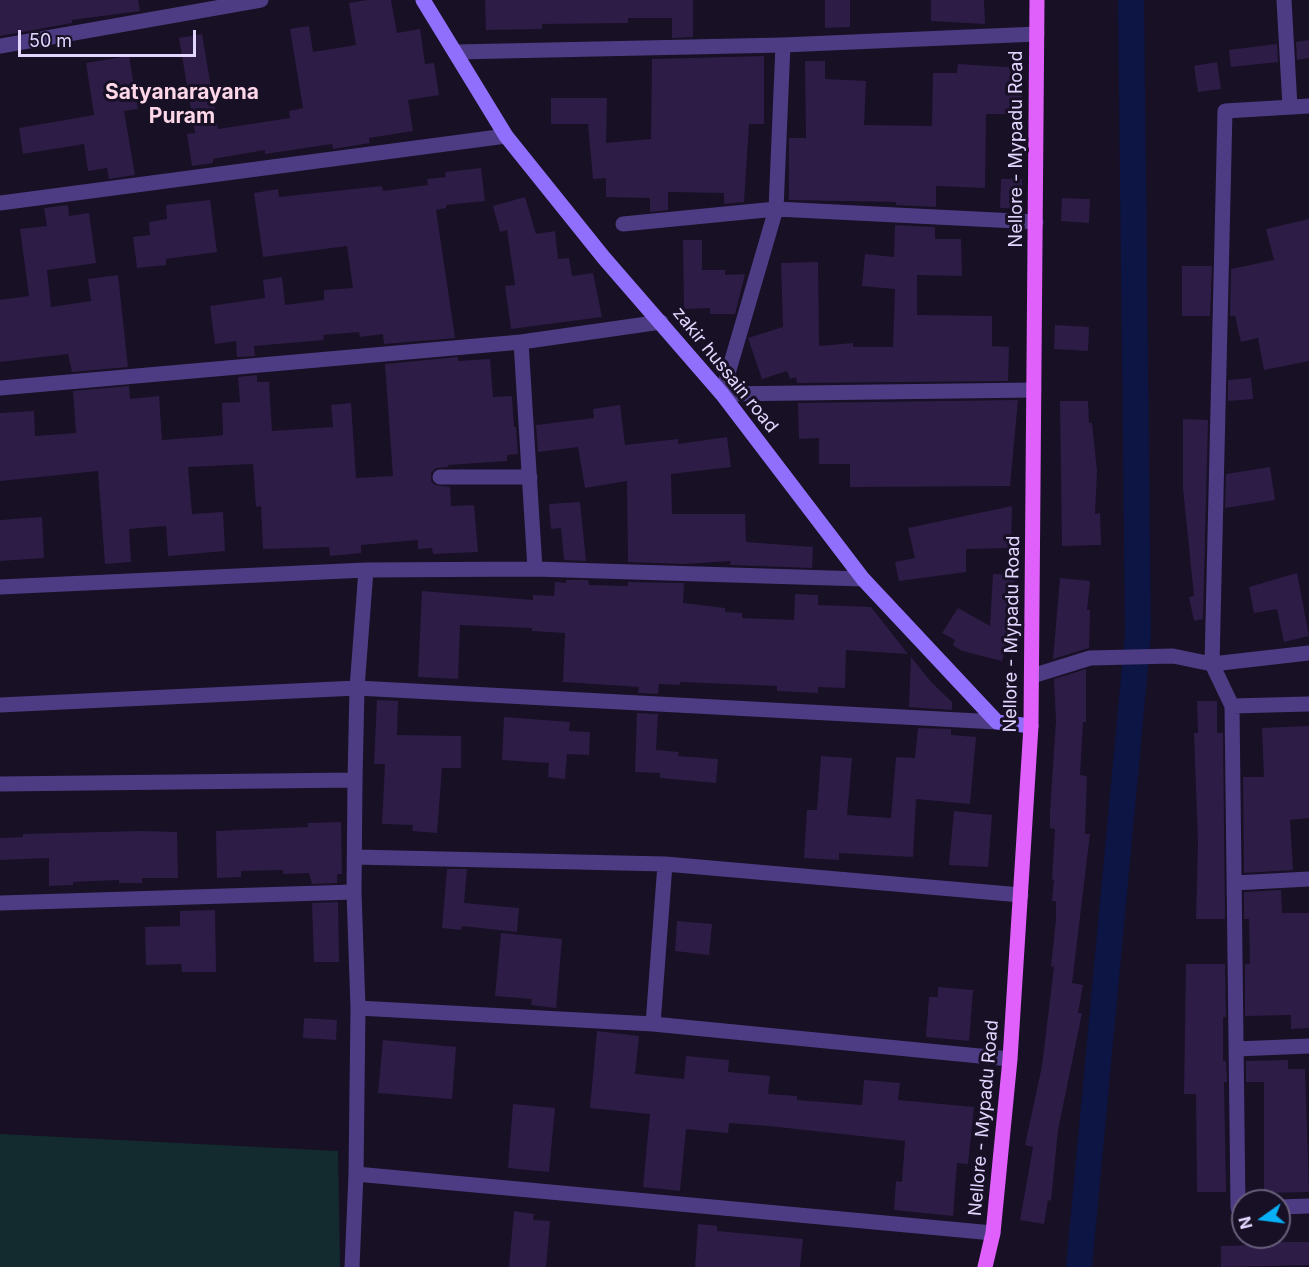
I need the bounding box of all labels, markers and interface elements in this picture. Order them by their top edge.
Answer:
scale bar [21,18,200,56]
text: 50 m [29,30,72,51]
street label: Nellore - Mypadu Road [1006,51,1028,247]
district label: Satyanarayana Puram [105,80,259,130]
street label: zakir hussain road [668,303,782,437]
street label: Nellore - Mypadu Road [999,535,1025,733]
street label: Nellore - Mypadu Road [965,1019,1003,1217]
north arrow [1231,1189,1291,1249]
text: N [1234,1215,1257,1231]

